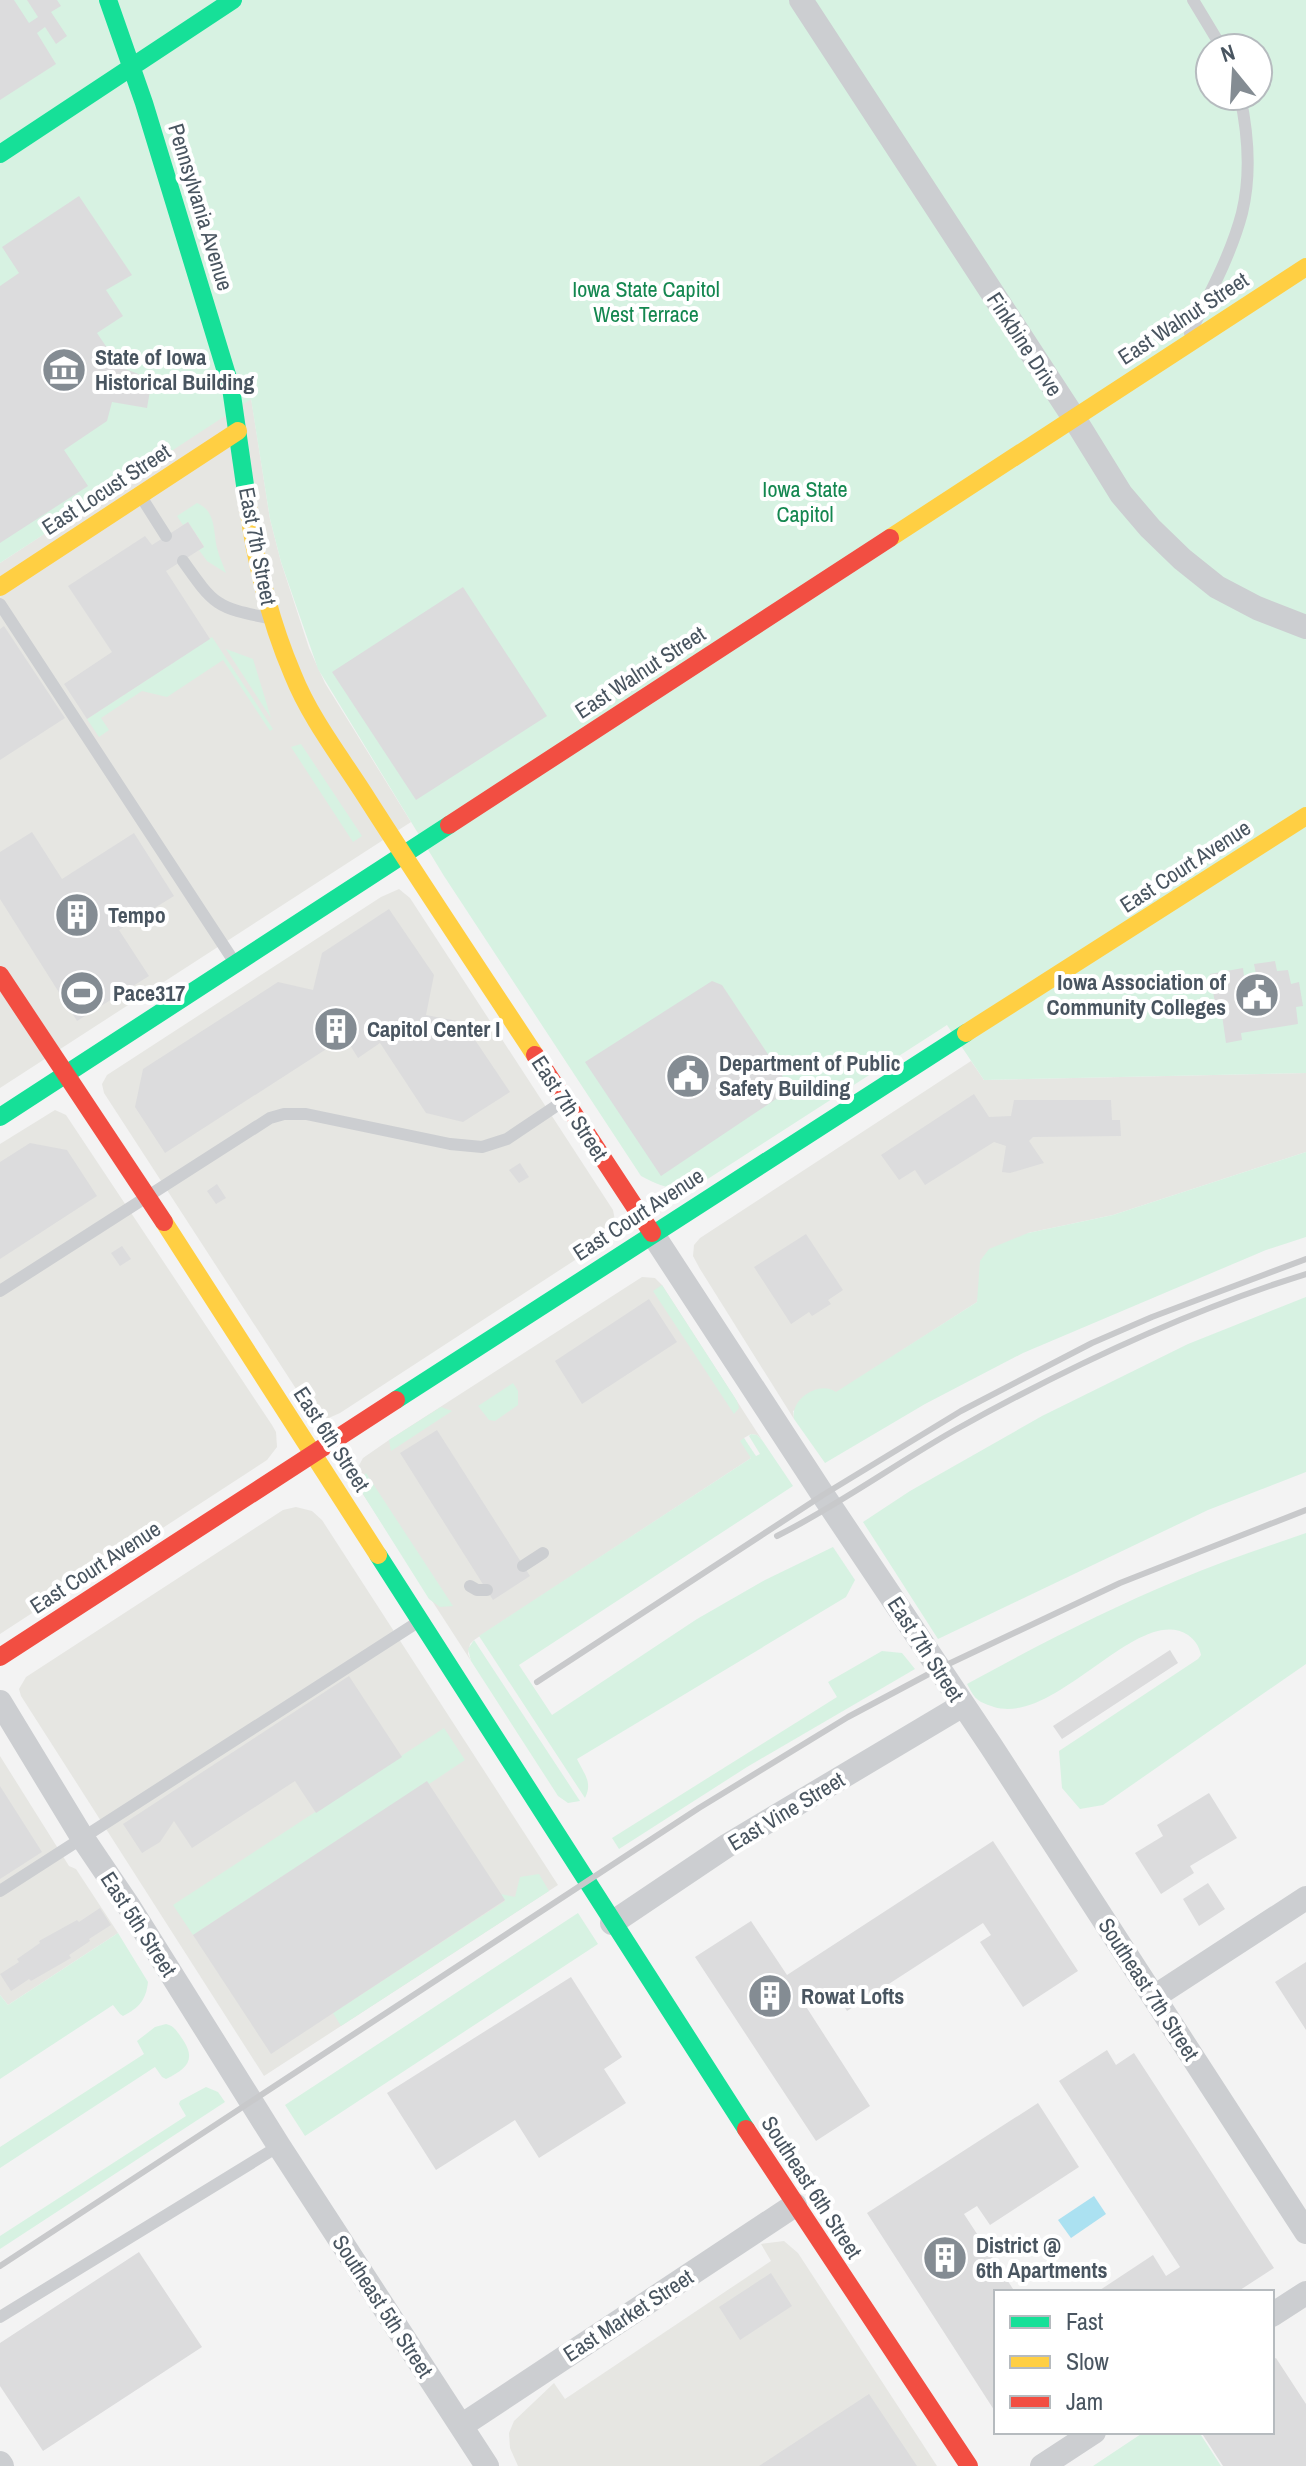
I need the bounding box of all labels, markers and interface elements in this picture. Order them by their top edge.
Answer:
north arrow [1194,32,1274,112]
text: N [1217,37,1239,69]
street label: Pennsylvania Avenue [161,120,241,294]
street label: East Walnut Street [1112,265,1254,371]
park label: Iowa State Capitol West Terrace [572,274,720,329]
street label: Finkbine Drive [980,286,1070,402]
place label: State of Iowa Historical Building [95,342,254,397]
museum icon: State of Iowa Historical Building [40,346,88,394]
street label: East Locust Street [36,436,176,542]
park label: Iowa State Capitol [762,474,848,529]
street label: East 7th Street [232,485,284,607]
street label: East Walnut Street [569,619,711,725]
street label: East Court Avenue [1114,813,1256,919]
building icon: Tempo [53,891,101,939]
place label: Tempo [108,900,166,930]
place label: Iowa Association of Community Colleges [1047,967,1226,1022]
sports icon: Pace317 [58,969,106,1017]
public building icon: Iowa Association of Community Colleges [1233,971,1281,1019]
place label: Pace317 [113,978,185,1008]
building icon: Capitol Center I [312,1005,360,1053]
place label: Capitol Center I [367,1014,500,1044]
place label: Department of Public Safety Building [719,1048,900,1103]
street label: East 7th Street [525,1050,615,1166]
public building icon: Department of Public Safety Building [664,1052,712,1100]
street label: East Court Avenue [567,1161,709,1267]
street label: East 6th Street [287,1381,377,1497]
street label: East Court Avenue [24,1514,166,1620]
street label: East 7th Street [881,1591,971,1707]
street label: East Vine Street [722,1764,850,1858]
street label: East 5th Street [94,1866,184,1982]
street label: Southeast 7th Street [1092,1912,1206,2066]
building icon: Rowat Lofts [746,1972,794,2020]
place label: Rowat Lofts [801,1981,904,2011]
street label: Southeast 6th Street [755,2110,869,2264]
street label: Southeast 5th Street [326,2229,440,2383]
place label: District @ 6th Apartments [976,2230,1108,2285]
building icon: District @ 6th Apartments [921,2234,969,2282]
street label: East Market Street [557,2262,699,2368]
legend [994,2290,1274,2434]
text: Fast [1066,2305,1104,2337]
text: Slow [1066,2345,1109,2377]
text: Jam [1066,2385,1103,2417]

